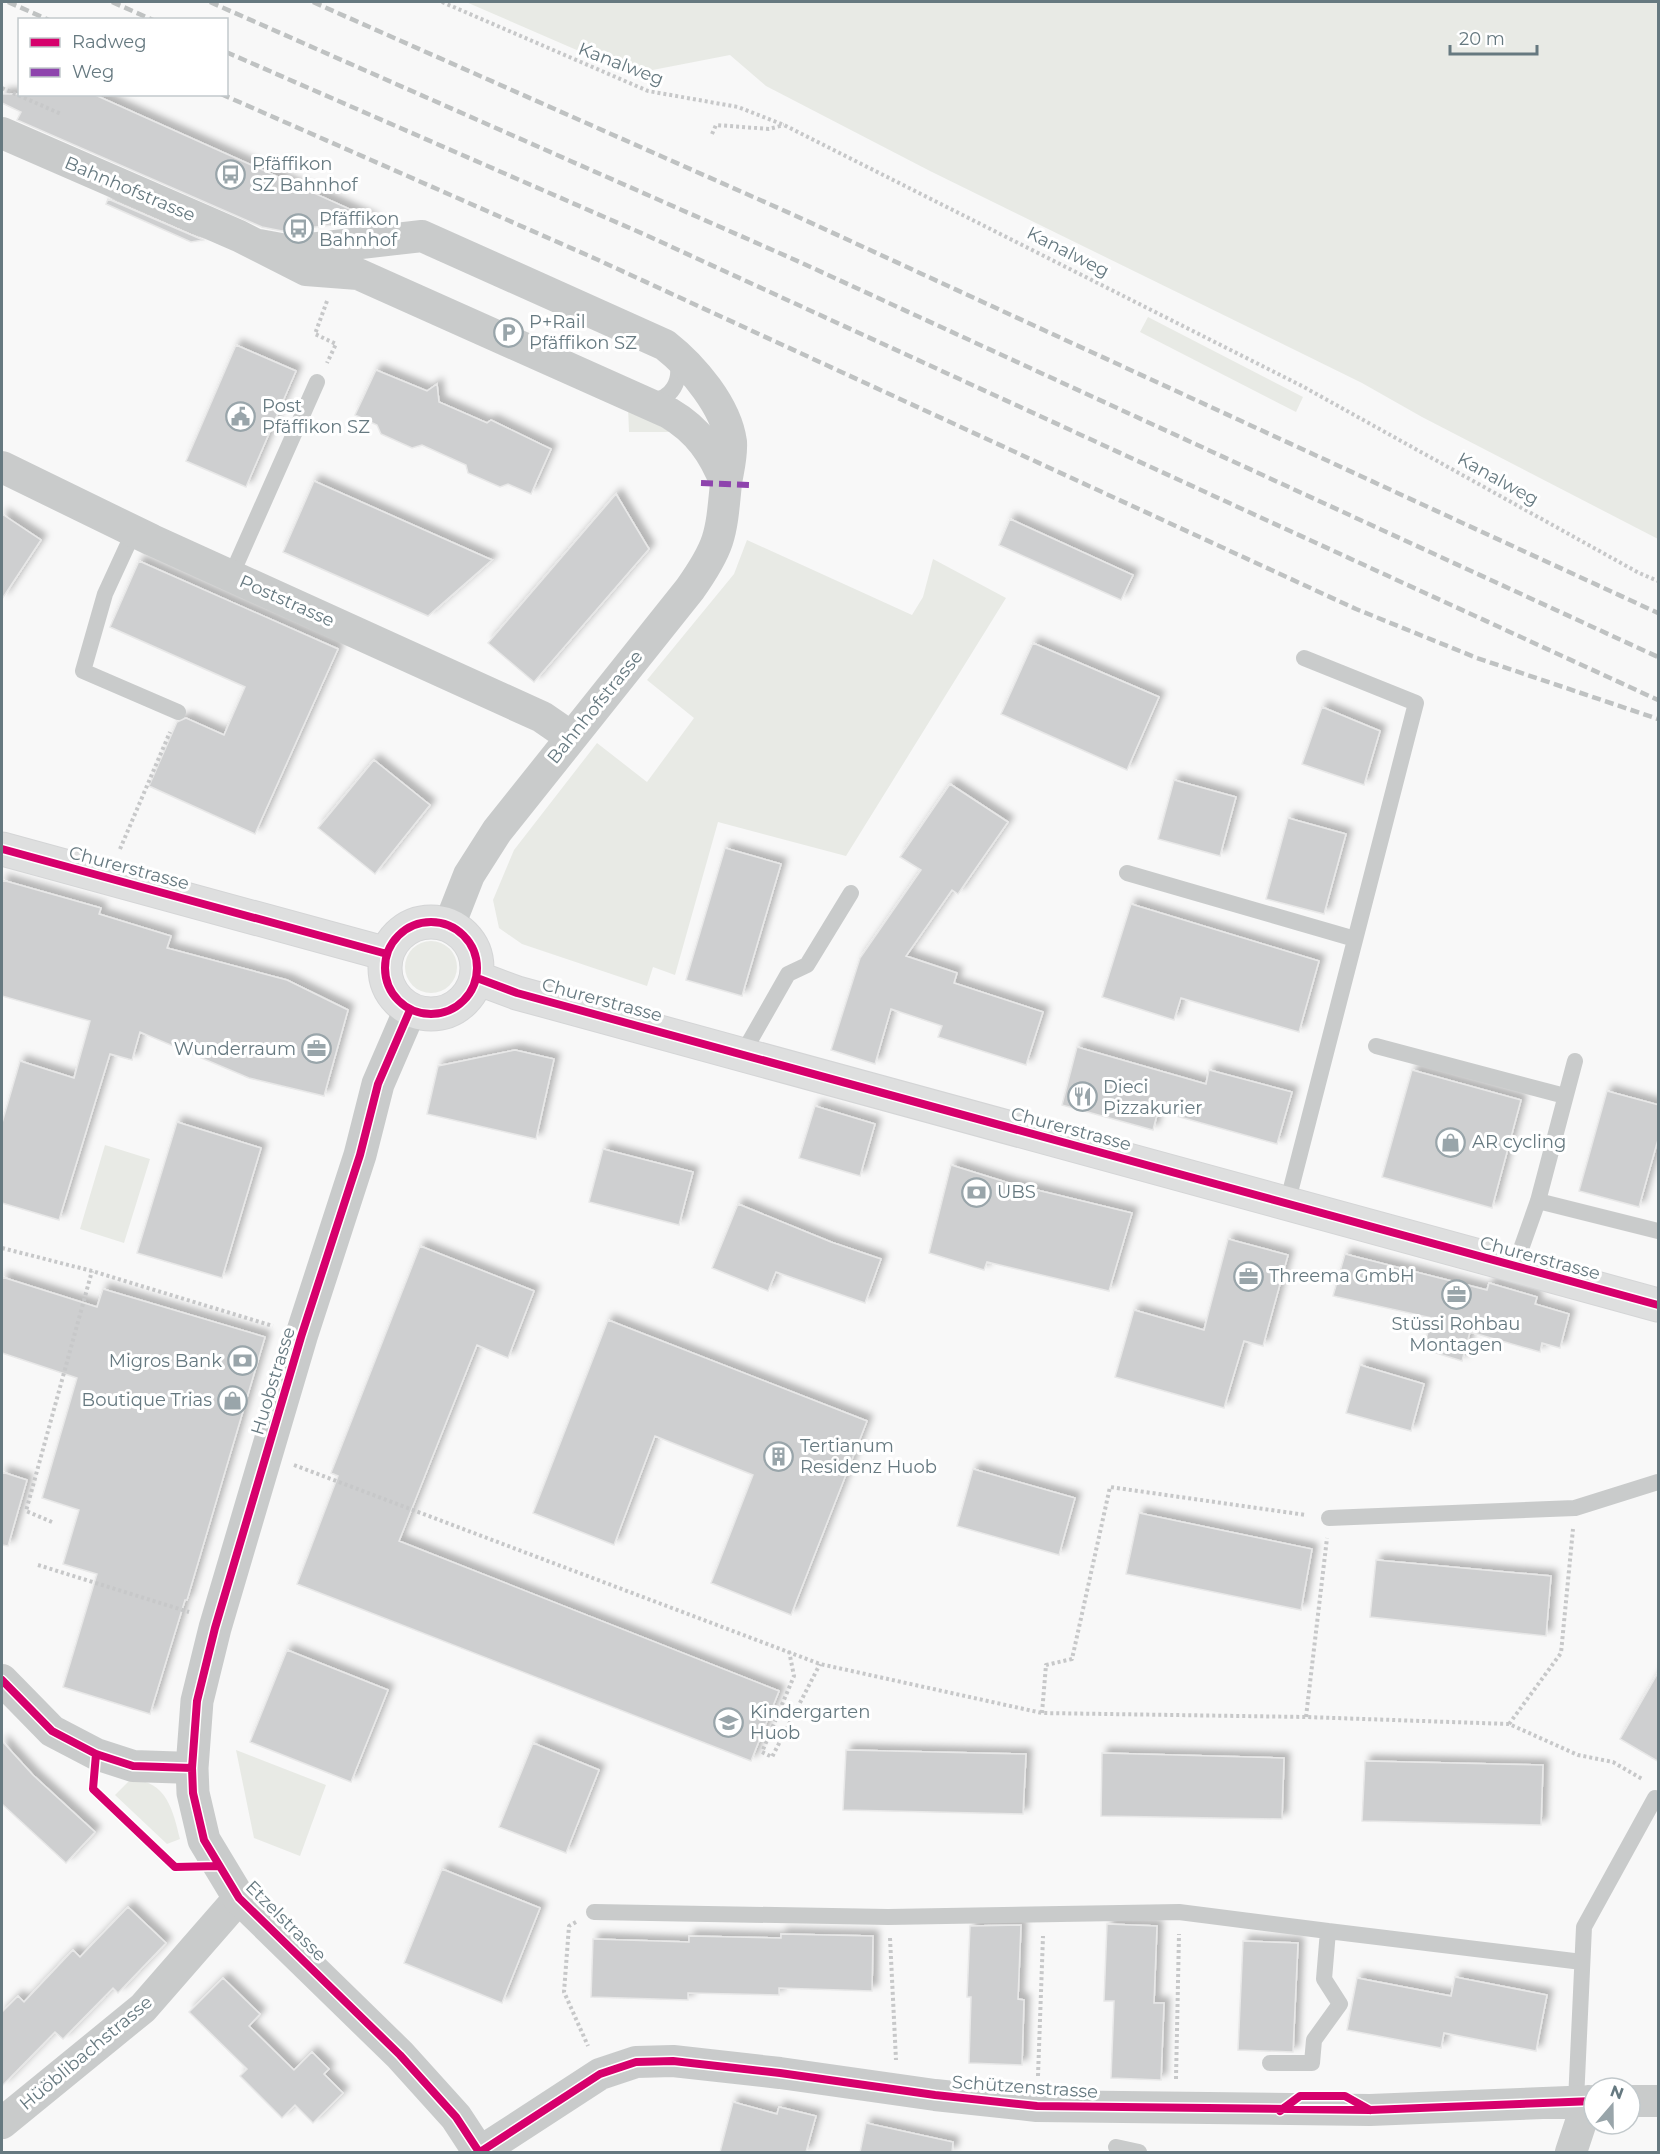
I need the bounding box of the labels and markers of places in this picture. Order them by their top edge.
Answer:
place label: Pfäffikon SZ Bahnhof [252,153,358,196]
bus stop icon: Pfäffikon SZ Bahnhof [215,158,247,190]
place label: Pfäffikon Bahnhof [319,208,399,251]
bus stop icon: Pfäffikon Bahnhof [282,213,314,245]
place label: P+Rail Pfäffikon SZ [529,311,637,354]
parking icon: P+Rail Pfäffikon SZ [492,316,524,348]
place label: Post Pfäffikon SZ [262,395,370,438]
public building icon: Post Pfäffikon SZ [225,400,257,432]
office icon: Wunderraum [301,1033,333,1065]
place label: Wunderraum [174,1038,296,1060]
place label: Dieci Pizzakurier [1103,1076,1202,1119]
restaurant icon: Dieci Pizzakurier [1066,1081,1098,1113]
shop icon: AR cycling [1435,1126,1467,1158]
place label: AR cycling [1472,1131,1566,1153]
bank icon: UBS [960,1176,992,1208]
place label: UBS [997,1181,1036,1203]
office icon: Threema GmbH [1232,1260,1264,1292]
place label: Threema GmbH [1269,1265,1415,1287]
office icon: Stüssi Rohbau Montagen [1440,1279,1472,1311]
place label: Stüssi Rohbau Montagen [1392,1313,1520,1356]
bank icon: Migros Bank [227,1345,259,1377]
place label: Migros Bank [109,1350,222,1372]
shop icon: Boutique Trias [217,1384,249,1416]
place label: Boutique Trias [82,1389,212,1411]
place label: Tertianum Residenz Huob [800,1435,937,1478]
building icon: Tertianum Residenz Huob [763,1440,795,1472]
place label: Kindergarten Huob [750,1701,870,1744]
school or university icon: Kindergarten Huob [713,1706,745,1738]

